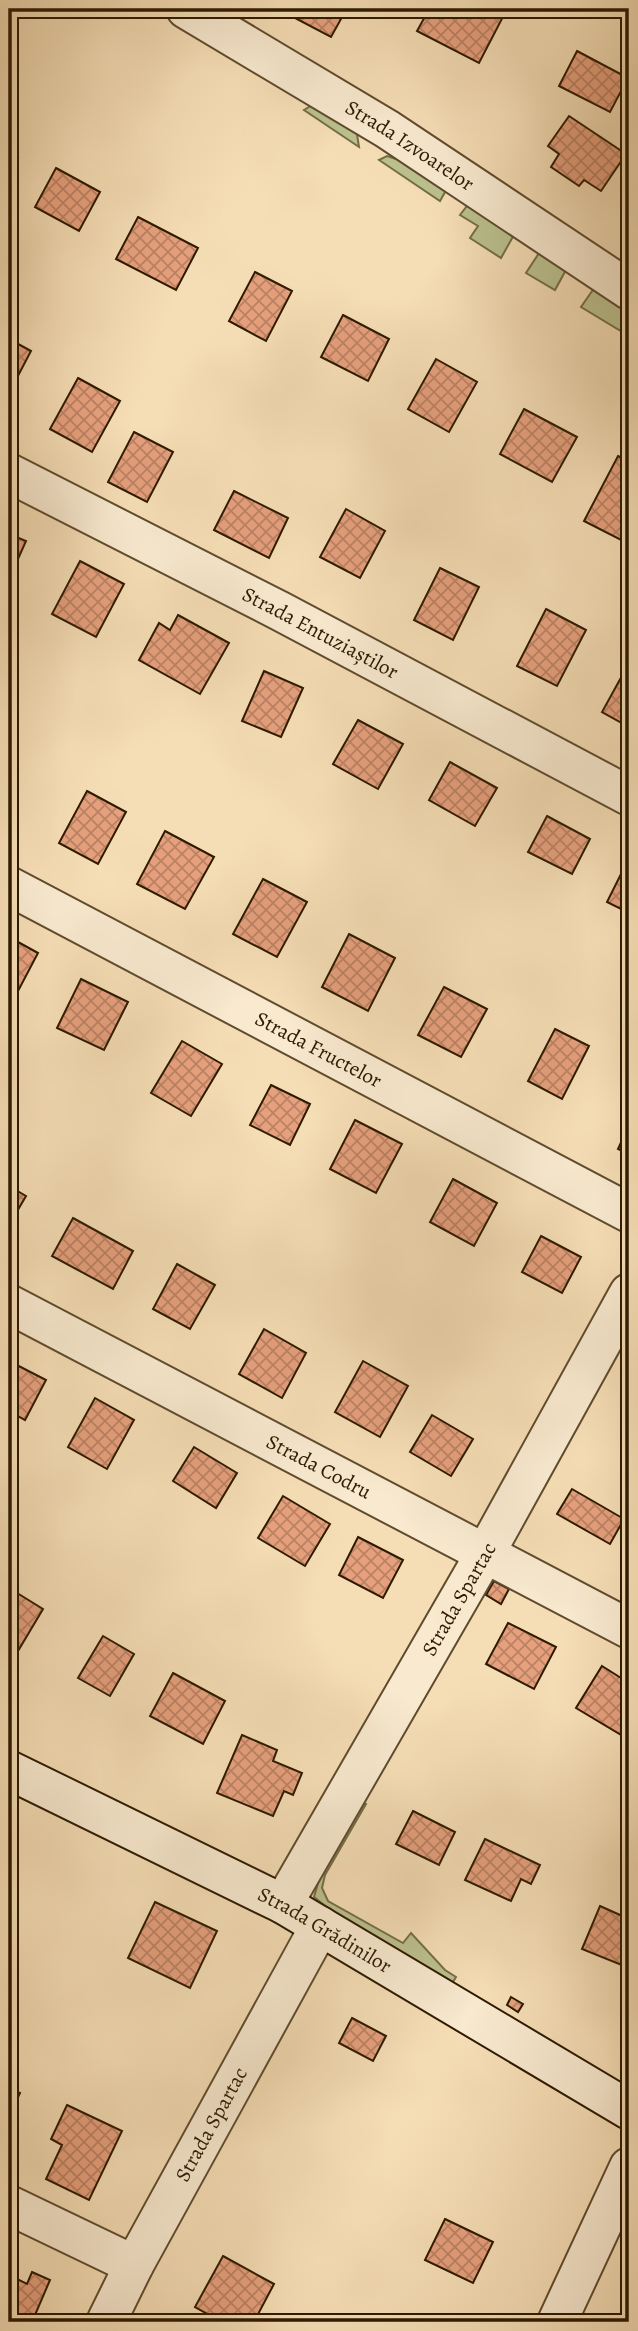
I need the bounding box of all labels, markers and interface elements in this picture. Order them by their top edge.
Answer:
street label: Strada Izvoarelor [340,93,480,197]
street label: Strada Entuziaștilor [237,580,404,685]
street label: Strada Fructelor [250,1004,387,1094]
street label: Strada Codru [262,1427,377,1506]
street label: Strada Spartac [415,1537,503,1661]
street label: Strada Grădinilor [253,1880,397,1980]
street label: Strada Spartac [168,2062,254,2187]

